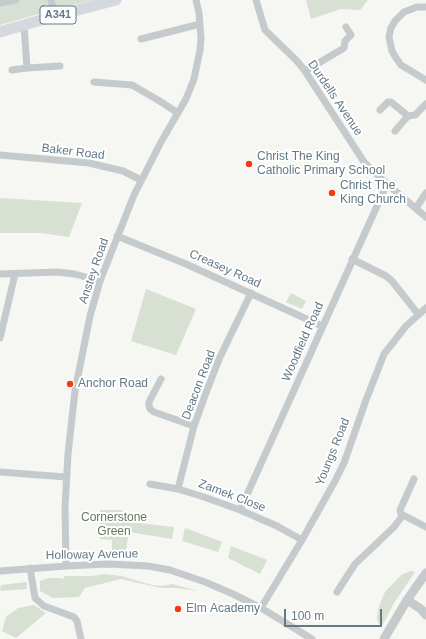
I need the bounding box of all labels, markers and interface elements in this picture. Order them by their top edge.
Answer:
road number: A341 [40,6,76,24]
street label: Durdells Avenue [304,58,366,138]
street label: Baker Road [41,141,105,163]
place label: Christ The King Catholic Primary School [257,150,385,178]
marker: Christ The King Catholic Primary School [244,159,254,169]
place label: Christ The King Church [340,179,406,207]
marker: Christ The King Church [327,188,337,198]
street label: Anstey Road [76,236,112,306]
street label: Creasey Road [187,247,263,291]
street label: Woodfield Road [279,300,327,384]
street label: Deacon Road [179,348,219,422]
place label: Anchor Road [78,377,148,391]
marker: Anchor Road [65,379,75,389]
street label: Youngs Road [313,416,353,488]
street label: Zamek Close [196,477,268,515]
park label: Cornerstone Green [81,511,147,539]
street label: Holloway Avenue [46,547,138,563]
scale bar [286,601,384,627]
place label: Elm Academy [186,602,260,616]
marker: Elm Academy [173,604,183,614]
text: 100 m [291,609,324,623]

